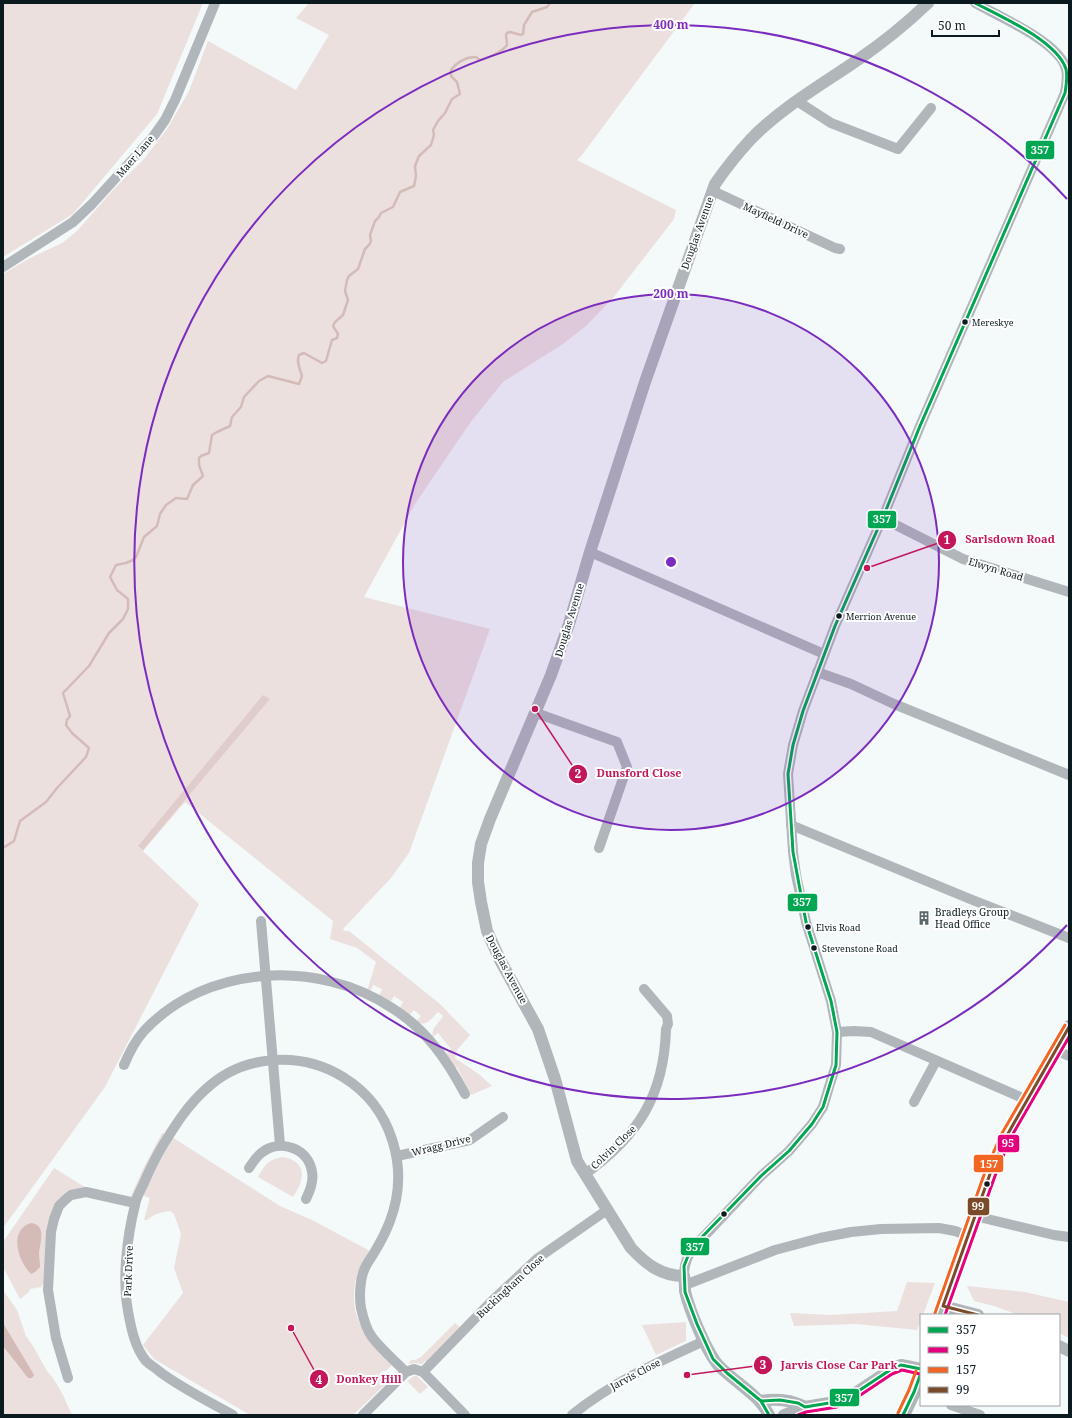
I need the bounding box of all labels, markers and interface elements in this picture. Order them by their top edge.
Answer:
scale bar [932,12,999,38]
text: 400 m [653,16,689,33]
text: 50 m [938,17,966,34]
street label: Maer Lane [113,132,157,180]
line badge: 357 [1025,140,1055,160]
text: 357 [1031,142,1049,157]
street label: Douglas Avenue [677,195,717,271]
street label: Mayfield Drive [741,199,811,241]
text: 200 m [653,285,689,302]
place label: Mereskye [972,316,1014,329]
marker: Mereskye [960,317,970,327]
line badge: 357 [867,510,897,529]
text: 357 [873,511,891,526]
callout: Sarlsdown Road [937,528,1063,551]
text: 1 [944,531,951,548]
text: Sarlsdown Road [965,531,1055,546]
street label: Elwyn Road [967,554,1025,584]
centre of rings [664,555,678,569]
street label: Douglas Avenue [551,581,587,659]
place label: Merrion Avenue [846,610,916,623]
marker: Merrion Avenue [834,611,844,621]
callout: Dunsford Close [568,762,689,785]
text: 2 [575,765,582,782]
text: Dunsford Close [597,765,681,780]
line badge: 357 [787,893,818,912]
text: 357 [793,894,811,909]
place label: Bradleys Group Head Office [935,905,1009,931]
building icon: Bradleys Group Head Office [916,910,932,926]
place label: Elvis Road [816,921,861,934]
marker: Elvis Road [803,922,813,932]
street label: Douglas Avenue [483,932,531,1006]
place label: Stevenstone Road [822,942,898,955]
marker: Stevenstone Road [809,943,819,953]
street label: Colvin Close [587,1122,639,1172]
street label: Wragg Drive [410,1131,472,1159]
line badge: 95 [997,1134,1020,1153]
text: 95 [1002,1135,1014,1150]
line badge: 157 [973,1154,1004,1173]
text: 157 [980,1156,998,1171]
unlabelled marker [982,1179,992,1189]
line badge: 99 [967,1197,990,1216]
text: 99 [972,1198,984,1213]
unlabelled marker [719,1209,729,1219]
line badge: 357 [680,1237,710,1256]
text: 357 [686,1239,704,1254]
street label: Park Drive [120,1245,136,1297]
street label: Buckingham Close [473,1251,547,1321]
legend [920,1314,1060,1406]
text: 357 [956,1321,976,1338]
text: 95 [956,1341,969,1358]
callout: Jarvis Close Car Park [753,1353,906,1376]
street label: Jarvis Close [607,1355,663,1394]
text: 3 [760,1356,767,1373]
text: Jarvis Close Car Park [780,1357,897,1372]
text: 157 [956,1361,976,1378]
callout: Donkey Hill [309,1368,410,1391]
text: 4 [316,1371,323,1388]
text: Donkey Hill [336,1371,402,1386]
text: 99 [956,1381,969,1398]
line badge: 357 [829,1388,860,1407]
text: 357 [835,1390,853,1405]

